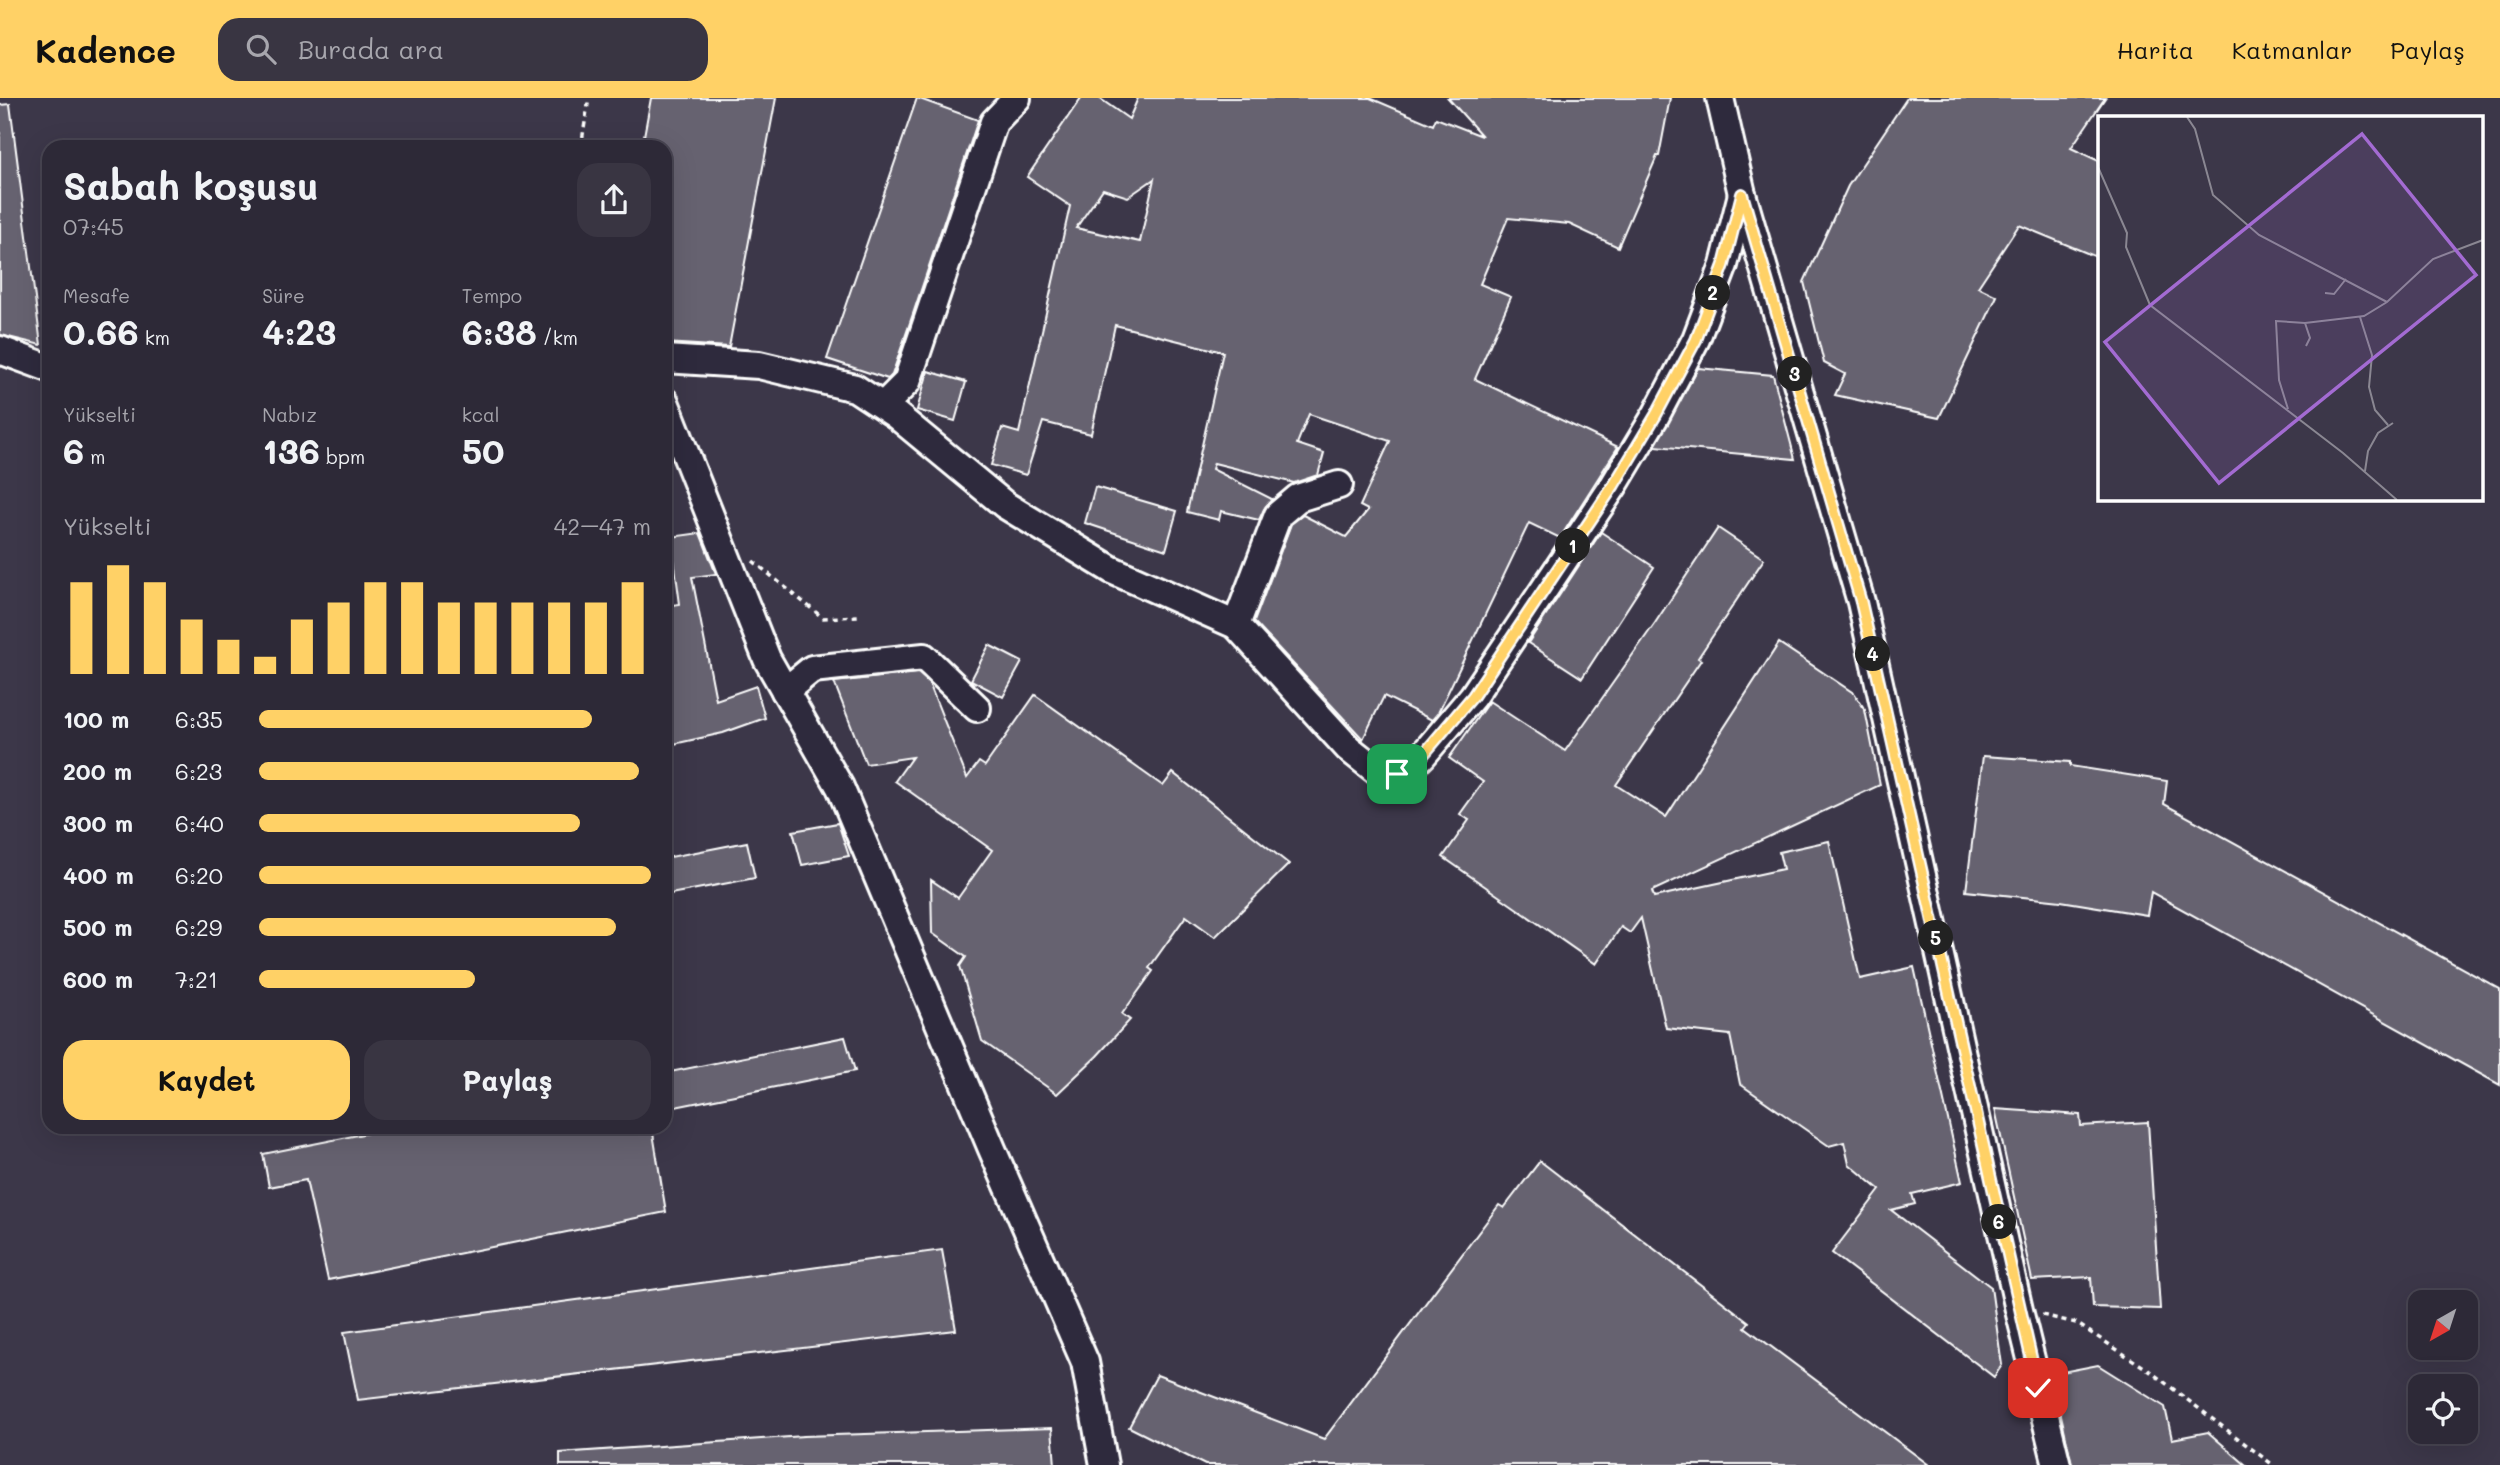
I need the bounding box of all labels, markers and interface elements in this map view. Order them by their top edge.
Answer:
search box [218,18,708,81]
text: Kadence [35,28,176,71]
icon: search [242,30,280,68]
text: Burada ara [298,32,444,66]
text: Harita [2117,34,2194,65]
text: Katmanlar [2232,34,2352,65]
text: Paylaş [2390,34,2465,65]
inset map [2098,116,2482,500]
text: Sabah koşusu [63,160,319,210]
button: share [577,163,651,237]
text: 07:45 [63,211,124,241]
pin: 2 [1696,276,1730,310]
text: 2 [1707,280,1718,305]
text: Mesafe [63,283,130,308]
text: Süre [262,283,305,308]
text: Tempo [462,283,522,308]
text: 0.66 [63,308,139,354]
text: 4:23 [262,308,336,354]
text: 6:38 [462,308,537,354]
text: km [139,325,170,350]
text: /km [537,325,578,350]
pin: 3 [1778,356,1812,392]
text: 3 [1789,361,1800,386]
text: Yükselti [63,402,136,427]
text: Nabız [262,402,317,427]
text: kcal [462,402,500,427]
text: 6 [63,427,84,473]
text: 136 [262,427,320,473]
text: 50 [462,427,505,473]
text: m [84,444,105,469]
text: bpm [320,444,365,469]
text: Yükselti [63,511,151,541]
text: 42–47 m [554,511,651,541]
pin: 1 [1556,528,1590,564]
text: 1 [1568,533,1577,558]
pin: 4 [1856,636,1890,672]
text: 4 [1866,641,1879,666]
text: 100 m [63,704,129,734]
text: 6:35 [175,704,223,734]
pin [1367,744,1427,804]
icon: arrive [1378,755,1416,793]
text: 200 m [63,756,132,786]
text: 6:23 [175,756,222,786]
text: 300 m [63,808,133,838]
text: 6:40 [175,808,224,838]
text: 400 m [63,860,134,890]
text: 6:20 [175,860,223,890]
text: 500 m [63,912,133,942]
text: 6:29 [175,912,222,942]
pin: 5 [1918,920,1954,956]
text: 5 [1930,925,1941,950]
text: 600 m [63,964,133,994]
text: 7:21 [175,964,218,994]
button: Kaydet [63,1040,350,1120]
button: Paylaş [364,1040,651,1120]
pin: 6 [1982,1204,2016,1240]
text: 6 [1993,1209,2004,1234]
north arrow [2408,1290,2478,1360]
map controls [2408,1290,2478,1444]
pin [2008,1358,2068,1418]
icon: check [2019,1369,2057,1407]
button: locate [2408,1374,2478,1444]

